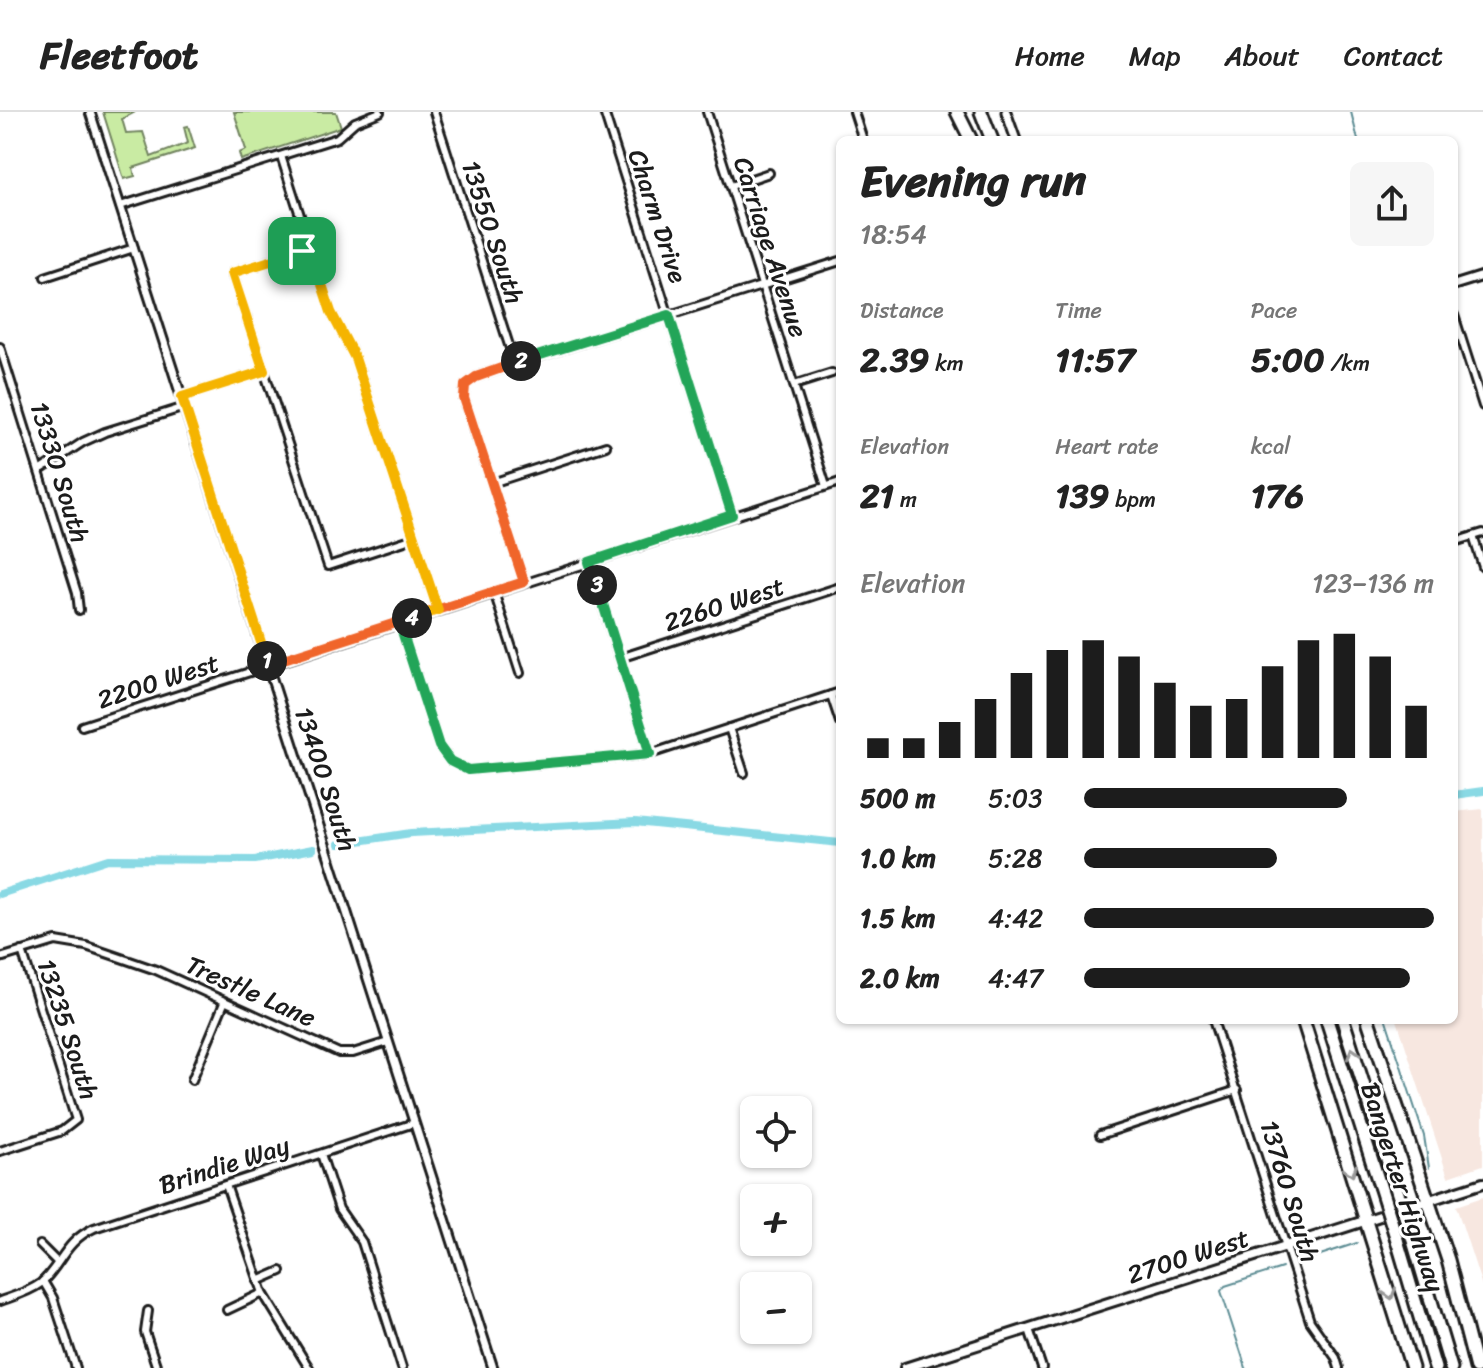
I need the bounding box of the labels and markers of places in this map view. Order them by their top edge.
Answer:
pin [268,217,336,285]
pin: 2 [501,341,541,381]
pin: 3 [577,565,617,605]
pin: 4 [392,598,432,638]
pin: 1 [247,641,287,681]

